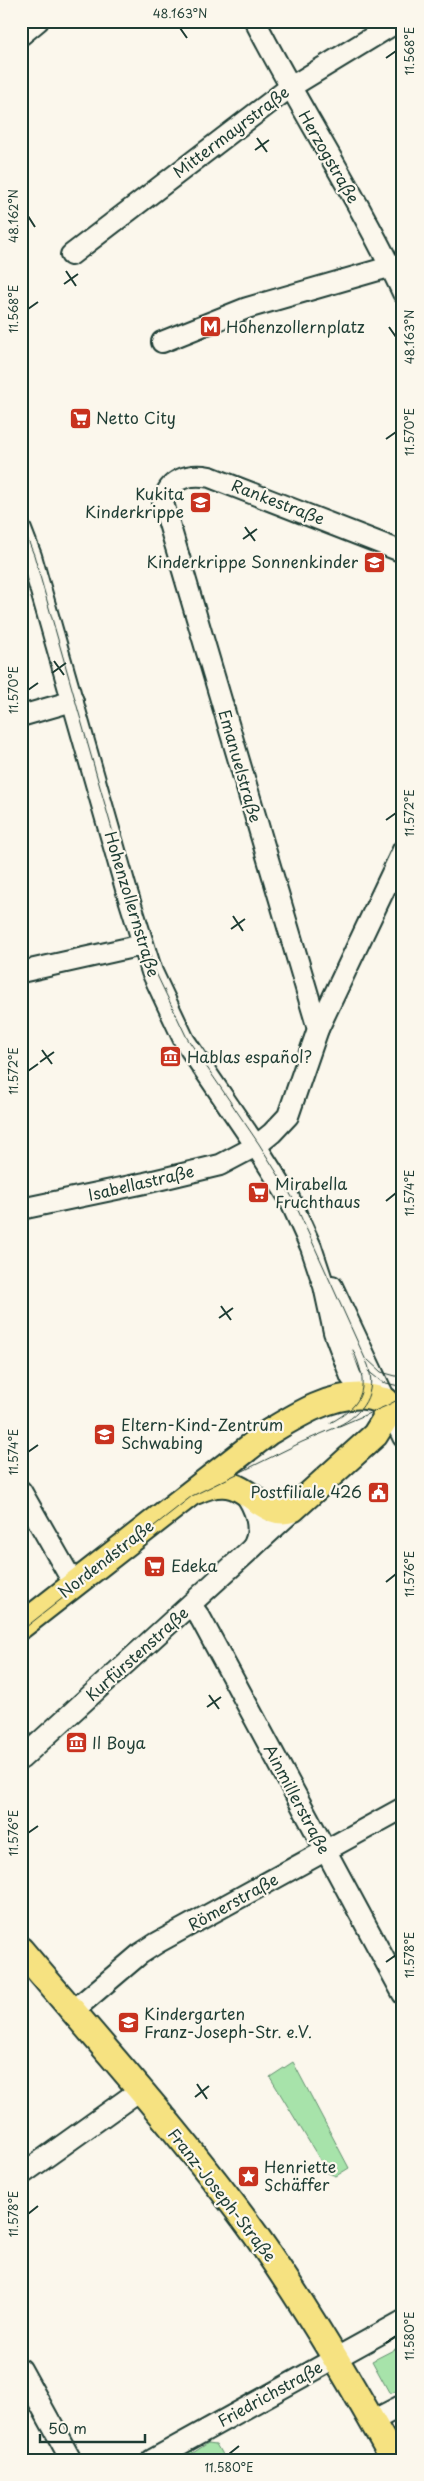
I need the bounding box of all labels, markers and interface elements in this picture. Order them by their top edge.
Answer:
text: 48.163°N [153,4,207,22]
text: 11.568°E [400,27,418,75]
street label: Mittermayrstraße [167,79,294,183]
street label: Herzogstraße [294,106,366,207]
text: 48.162°N [4,189,22,243]
text: 11.568°E [4,285,22,333]
text: 48.163°N [400,310,418,364]
place label: Hohenzollernplatz [226,314,365,338]
metro station icon: Hohenzollernplatz [198,315,222,339]
place label: Netto City [96,405,176,429]
supermarket icon: Netto City [68,406,92,430]
text: 11.570°E [400,408,418,456]
street label: Rankestraße [228,472,329,530]
place label: Kukita Kinderkrippe [85,481,184,523]
school or university icon: Kukita Kinderkrippe [188,491,212,515]
place label: Kinderkrippe Sonnenkinder [147,549,359,573]
school or university icon: Kinderkrippe Sonnenkinder [362,550,386,574]
text: 11.570°E [4,666,22,714]
street label: Emanuelstraße [213,706,269,825]
text: 11.572°E [400,789,418,837]
street label: Hohenzollernstraße [99,828,167,979]
place label: Hablas español? [187,1044,312,1068]
museum icon: Hablas español? [159,1045,183,1069]
text: 11.572°E [4,1047,22,1095]
street label: Isabellastraße [85,1158,196,1206]
text: 11.574°E [400,1170,418,1216]
place label: Mirabella Fruchthaus [275,1171,360,1213]
supermarket icon: Mirabella Fruchthaus [247,1181,271,1205]
place label: Eltern-Kind-Zentrum Schwabing [121,1412,283,1454]
school or university icon: Eltern-Kind-Zentrum Schwabing [93,1422,117,1446]
text: 11.574°E [4,1429,22,1475]
place label: Postfiliale 426 [250,1479,362,1503]
public building icon: Postfiliale 426 [366,1480,390,1504]
street label: Nordendstraße [52,1513,158,1603]
text: 11.576°E [400,1551,418,1597]
place label: Edeka [171,1553,218,1577]
supermarket icon: Edeka [143,1554,167,1578]
street label: Kurfürstenstraße [80,1600,193,1706]
place label: Il Boya [92,1730,146,1754]
museum icon: Il Boya [64,1731,88,1755]
street label: Ainmillerstraße [259,1739,337,1858]
text: 11.576°E [4,1810,22,1856]
street label: Römerstraße [183,1866,282,1936]
text: 11.578°E [400,1932,418,1978]
place label: Kindergarten Franz-Joseph-Str. e.V. [144,2001,312,2043]
school or university icon: Kindergarten Franz-Joseph-Str. e.V. [116,2011,140,2035]
street label: Franz-Joseph-Straße [163,2123,283,2266]
place label: Henriette Schäffer [264,2154,336,2196]
place icon: Henriette Schäffer [236,2164,260,2188]
text: 11.578°E [4,2191,22,2237]
text: 11.580°E [400,2311,418,2361]
street label: Friedrichstraße [213,2354,326,2432]
scale bar [40,2411,145,2443]
text: 50 m [48,2416,87,2439]
text: 11.580°E [204,2458,254,2476]

